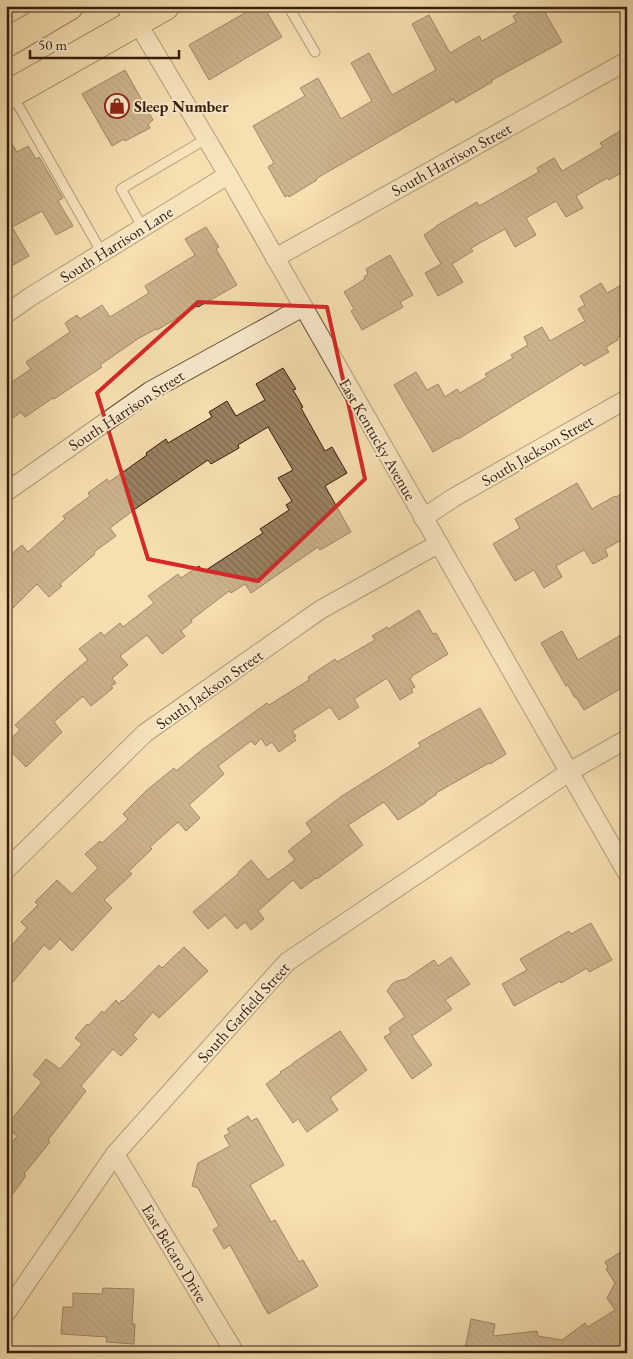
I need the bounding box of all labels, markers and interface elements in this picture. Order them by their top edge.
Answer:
scale bar [30,28,179,60]
text: 50 m [38,35,67,54]
shop icon: Sleep Number [104,93,130,119]
place label: Sleep Number [134,96,229,117]
street label: South Harrison Street [388,118,515,201]
street label: South Harrison Lane [56,201,177,288]
street label: South Harrison Street [64,365,188,456]
street label: East Kentucky Avenue [334,374,421,504]
street label: South Jackson Street [477,410,597,491]
street label: South Jackson Street [152,645,267,734]
street label: South Garfield Street [193,958,294,1067]
street label: East Belcaro Drive [137,1200,212,1306]

